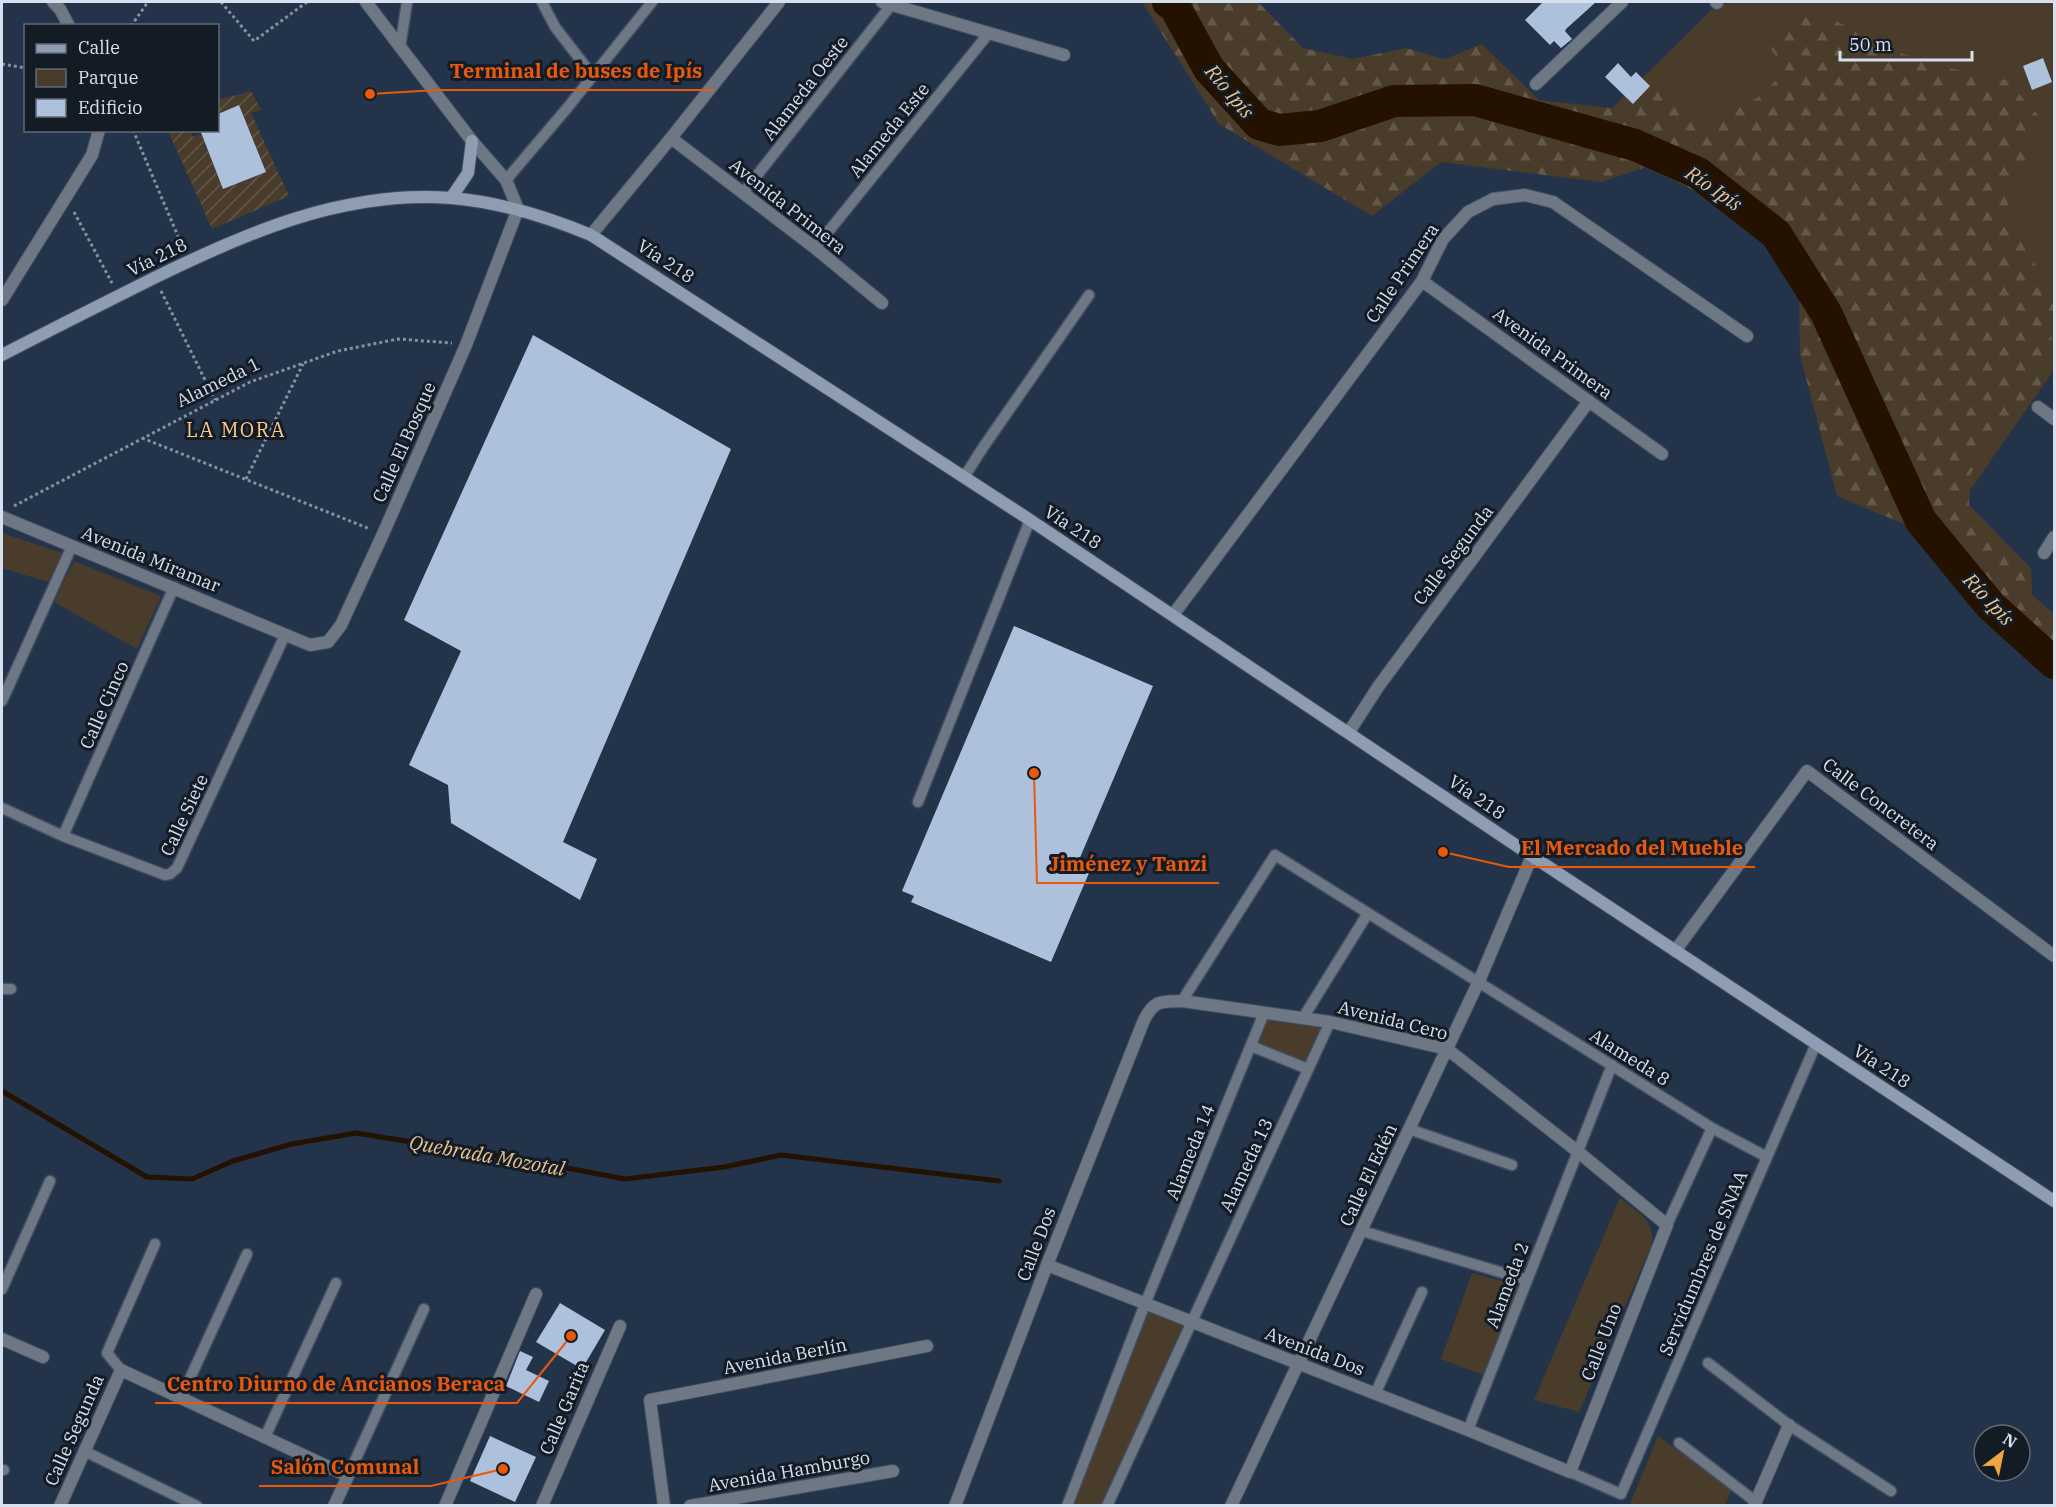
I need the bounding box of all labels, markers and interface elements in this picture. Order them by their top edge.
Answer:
legend [24,24,219,132]
scale bar [1840,24,1972,62]
street label: Alameda Oeste [757,31,853,145]
text: 50 m [1849,33,1892,56]
text: Calle [78,36,120,59]
callout: Terminal de buses de Ipís [437,52,714,90]
text: Terminal de buses de Ipís [450,57,702,84]
water label: Río Ipís [1199,57,1261,124]
text: Parque [78,66,138,89]
street label: Alameda Este [844,78,934,182]
text: Edificio [78,96,142,119]
street label: Avenida Primera [725,153,851,259]
water label: Río Ipís [1680,159,1748,217]
street label: Calle Primera [1360,219,1444,327]
street label: Vía 218 [123,233,191,281]
street label: Vía 218 [633,234,699,288]
street label: Avenida Primera [1489,302,1618,404]
street label: Alameda 1 [172,352,264,412]
street label: Calle El Bosque [367,378,441,506]
district label: LA MORA [186,416,286,443]
street label: Vía 218 [1040,500,1106,554]
street label: Calle Segunda [1408,500,1498,610]
street label: Avenida Miramar [78,521,224,597]
water label: Río Ipís [1957,566,2021,632]
street label: Calle Cinco [74,657,134,753]
street label: Calle Concretera [1818,753,1944,855]
street label: Calle Siete [155,770,213,860]
street label: Vía 218 [1444,770,1510,824]
callout: El Mercado del Mueble [1509,829,1755,867]
text: El Mercado del Mueble [1521,834,1743,861]
callout: Jiménez y Tanzi [1037,845,1219,883]
text: Jiménez y Tanzi [1049,850,1207,877]
street label: Avenida Cero [1336,995,1450,1045]
street label: Alameda 8 [1586,1023,1674,1091]
street label: Vía 218 [1849,1039,1915,1093]
street label: Alameda 14 [1160,1101,1220,1203]
street label: Alameda 13 [1214,1114,1278,1216]
street label: Calle El Edén [1334,1120,1402,1230]
water label: Quebrada Mozotal [407,1128,567,1182]
street label: Servidumbres de SNAA [1654,1166,1753,1359]
street label: Calle Dos [1011,1204,1061,1284]
street label: Alameda 2 [1480,1239,1534,1331]
street label: Calle Uno [1576,1300,1626,1384]
street label: Avenida Dos [1262,1321,1368,1381]
street label: Avenida Berlín [721,1333,849,1379]
street label: Calle Garita [534,1358,594,1458]
callout: Centro Diurno de Ancianos Beraca [155,1365,517,1403]
text: Centro Diurno de Ancianos Beraca [167,1370,505,1397]
street label: Calle Segunda [39,1371,109,1489]
north arrow [1972,1423,2032,1483]
text: N [1999,1428,2021,1452]
street label: Avenida Hamburgo [706,1445,872,1497]
callout: Salón Comunal [259,1448,431,1486]
text: Salón Comunal [271,1453,419,1480]

